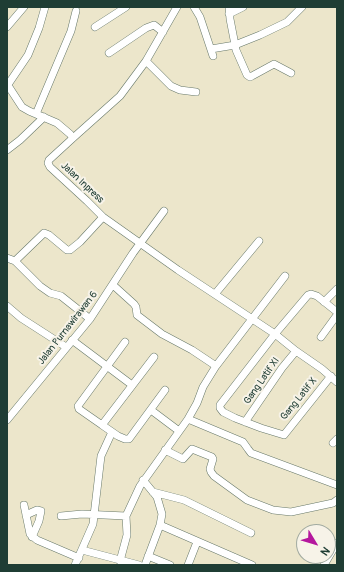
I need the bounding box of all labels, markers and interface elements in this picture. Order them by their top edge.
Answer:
street label: Jalan Inpress [58,160,106,206]
street label: Jalan Purnawirawan 6 [36,289,100,367]
street label: Gang Latif XI [241,355,283,407]
street label: Gang Latif X [278,375,320,423]
north arrow [296,524,336,564]
text: N [318,544,332,558]

